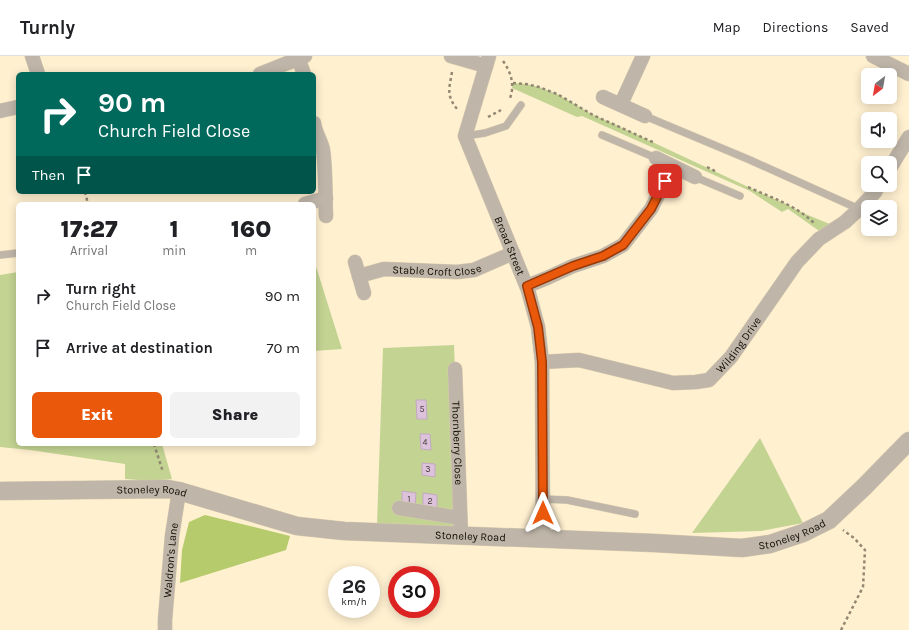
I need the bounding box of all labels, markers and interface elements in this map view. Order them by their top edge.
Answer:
text: Turnly [20,17,75,39]
text: Map [713,19,741,36]
text: Directions [763,19,828,36]
text: Saved [850,19,889,36]
north arrow [861,68,897,104]
map controls [861,68,897,236]
text: 90 m [98,86,166,119]
icon: right [32,88,84,140]
button: sound [861,112,897,148]
text: Church Field Close [98,120,250,142]
button: search [861,156,897,192]
icon: arrive [73,164,95,186]
pin [648,164,682,198]
text: Then [32,166,65,184]
icon: arrive [654,170,676,192]
button: layers [861,200,897,236]
street label: Broad Street [492,214,528,277]
text: 17:27 [61,215,118,243]
text: 1 [170,215,179,243]
text: 160 [231,215,271,243]
text: Arrival [70,243,108,258]
text: min [162,243,186,258]
text: m [245,243,257,258]
street label: Stable Croft Close [392,261,484,279]
text: Turn right [66,280,136,298]
icon: right [32,285,54,307]
text: 90 m [265,287,300,305]
text: Church Field Close [66,298,176,313]
street label: Wilding Drive [713,314,764,376]
icon: arrive [32,337,54,359]
text: Arrive at destination [66,339,213,357]
text: 70 m [266,339,300,357]
button: Exit [32,392,162,438]
button: Share [170,392,300,438]
street label: Thornberry Close [450,401,466,486]
house number: 5 [419,404,425,414]
house number: 4 [422,437,428,447]
house number: 3 [425,464,431,474]
street label: Stoneley Road [116,482,189,500]
position arrow [522,492,564,534]
house number: 1 [408,494,411,504]
house number: 2 [427,496,433,506]
street label: Stoneley Road [758,516,828,552]
street label: Waldron's Lane [160,521,181,598]
street label: Stoneley Road [435,528,506,544]
speed limit sign: 30 [388,566,440,618]
text: 26 [342,575,366,598]
text: km/h [341,596,367,608]

